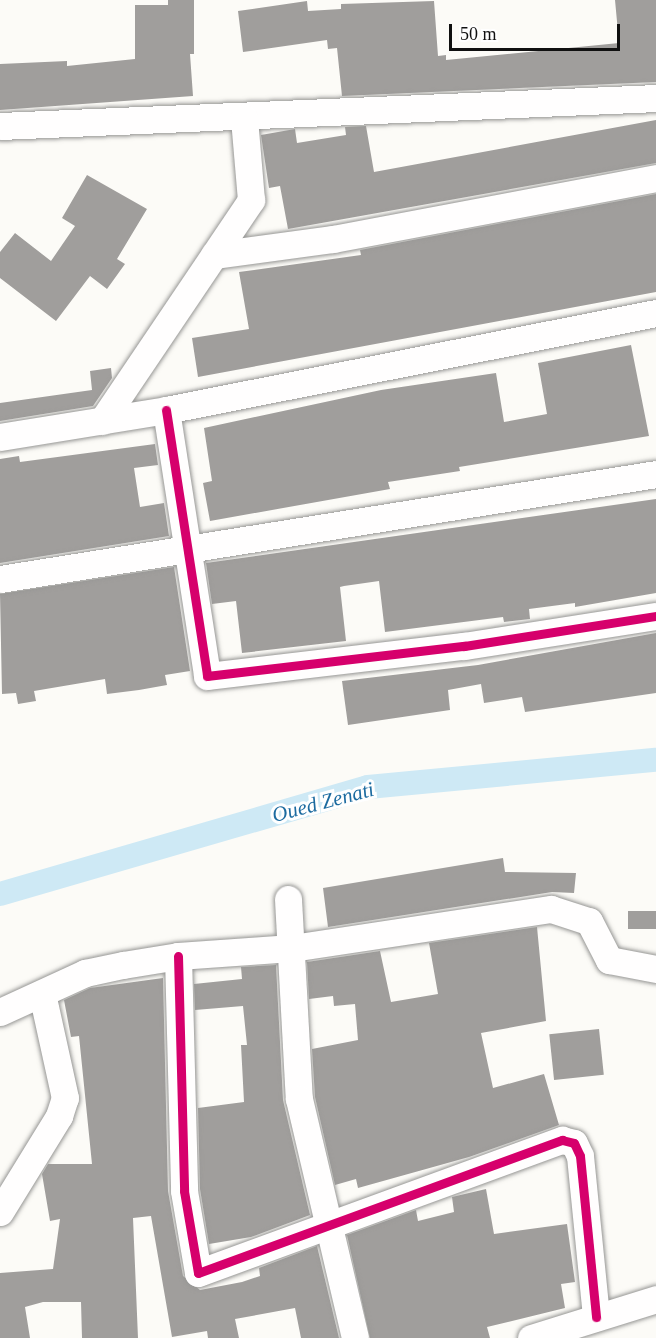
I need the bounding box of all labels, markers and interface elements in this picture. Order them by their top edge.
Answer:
scale bar [452,12,623,50]
text: 50 m [460,24,497,44]
water label: Oued Zenati [265,775,381,829]

